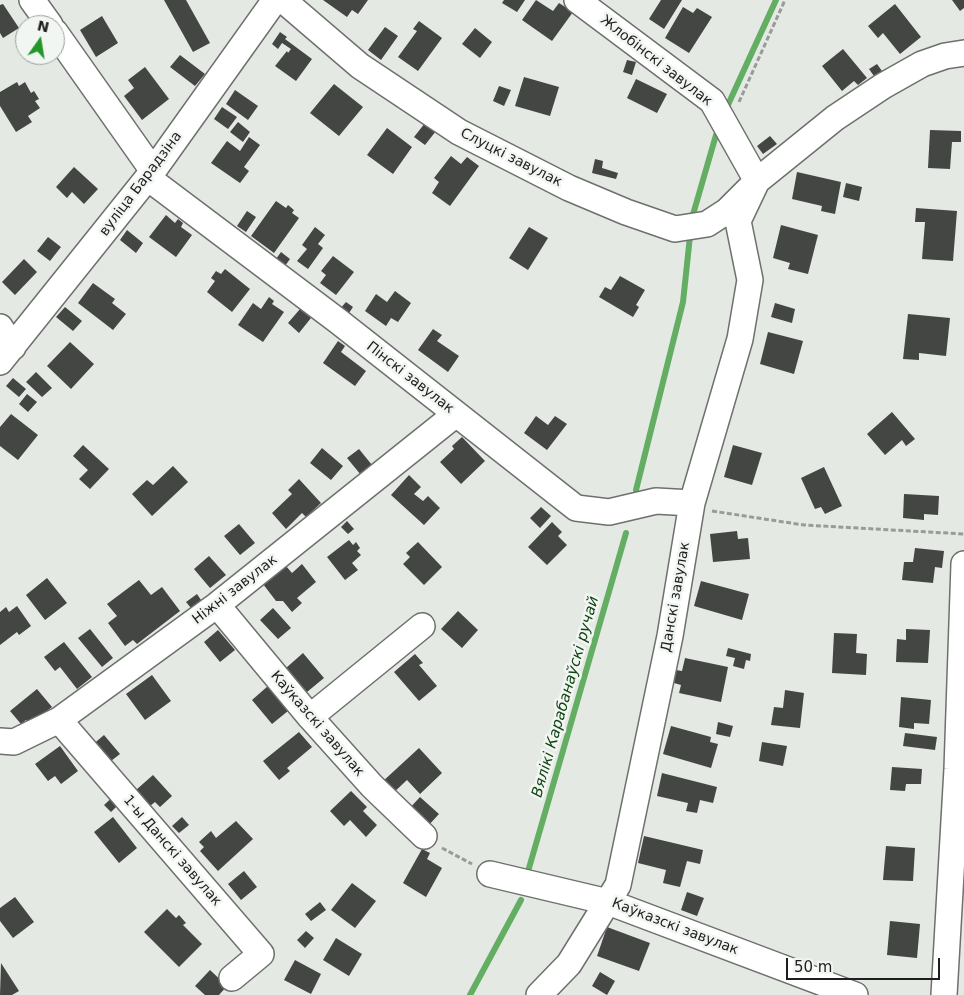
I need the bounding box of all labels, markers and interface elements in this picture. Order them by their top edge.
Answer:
street label: Жлобінскі завулак [597,12,715,110]
north arrow [15,15,65,65]
text: N [36,17,51,35]
street label: Слуцкі завулак [457,125,565,191]
street label: вуліца Барадзіна [96,128,186,240]
street label: Пінскі завулак [363,339,457,417]
street label: Данскі завулак [658,541,694,653]
street label: Ніжні завулак [189,552,281,628]
water label: Вялікі Карабанаўскі ручай [529,594,603,800]
street label: Каўказскі завулак [267,668,367,780]
street label: 1-ы Данскі завулак [119,792,225,910]
street label: Каўказскі завулак [609,895,741,959]
scale bar [789,948,943,980]
text: 50 m [794,958,832,976]

